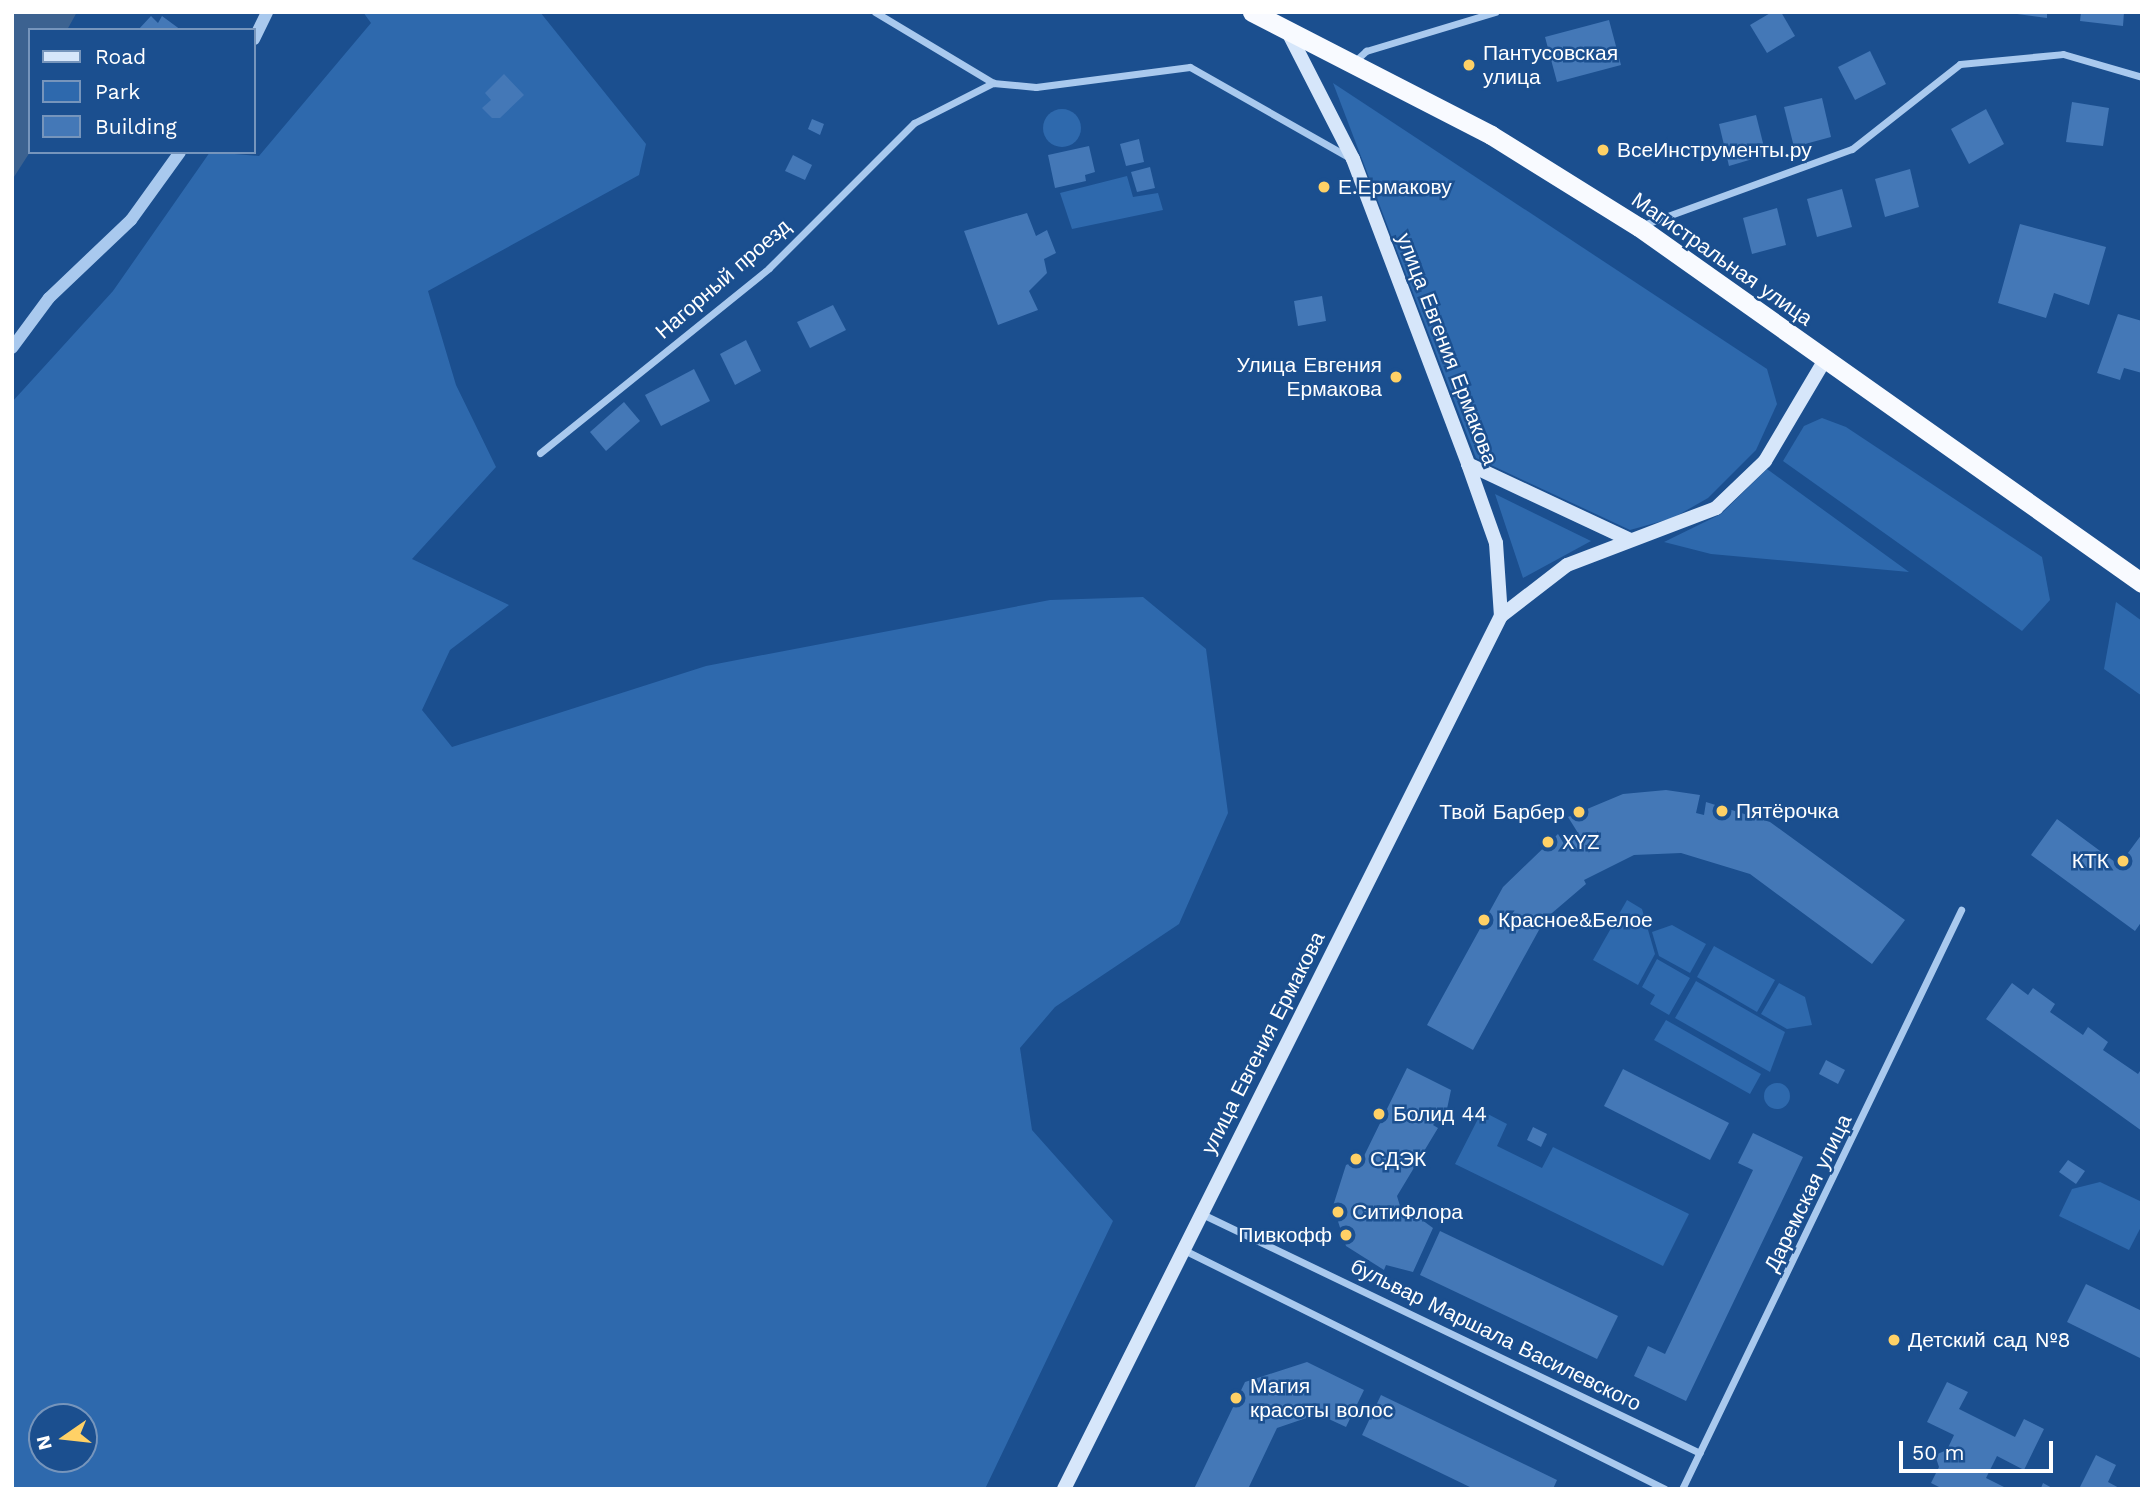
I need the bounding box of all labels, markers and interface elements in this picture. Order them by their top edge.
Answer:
legend [28,28,256,154]
place label: Пантусовская улица [1483,40,1618,90]
text: Road [95,44,146,69]
marker: Пантусовская улица [1461,57,1477,73]
text: Park [95,79,140,104]
text: Building [95,114,177,139]
place label: ВсеИнструменты.ру [1617,137,1812,163]
marker: ВсеИнструменты.ру [1595,142,1611,158]
place label: Е.Ермакову [1338,174,1452,200]
marker: Е.Ермакову [1316,179,1332,195]
street label: Магистральная улица [1627,187,1817,331]
street label: Нагорный проезд [650,214,796,344]
street label: улица Евгения Ермакова [1391,230,1503,468]
place label: Улица Евгения Ермакова [1236,352,1382,402]
marker: Улица Евгения Ермакова [1388,369,1404,385]
place label: Пятёрочка [1736,798,1839,824]
place label: Твой Барбер [1439,799,1565,825]
marker: Пятёрочка [1714,803,1730,819]
marker: Твой Барбер [1571,804,1587,820]
place label: XYZ [1562,829,1600,855]
marker: XYZ [1540,834,1556,850]
place label: КТК [2072,848,2109,874]
marker: КТК [2115,853,2131,869]
place label: Красное&Белое [1498,907,1653,933]
marker: Красное&Белое [1476,912,1492,928]
street label: улица Евгения Ермакова [1196,928,1330,1158]
place label: Болид 44 [1393,1101,1487,1127]
marker: Болид 44 [1371,1106,1387,1122]
street label: Даремская улица [1759,1110,1857,1276]
place label: СДЭК [1370,1146,1426,1172]
marker: СДЭК [1348,1151,1364,1167]
place label: СитиФлора [1352,1199,1463,1225]
marker: СитиФлора [1330,1204,1346,1220]
place label: Пивкофф [1238,1222,1332,1248]
marker: Пивкофф [1338,1227,1354,1243]
street label: бульвар Маршала Василевского [1347,1253,1645,1417]
place label: Детский сад №8 [1908,1327,2070,1353]
marker: Детский сад №8 [1886,1332,1902,1348]
place label: Магия красоты волос [1250,1373,1393,1423]
marker: Магия красоты волос [1228,1390,1244,1406]
north arrow [28,1403,98,1473]
scale bar [1902,1428,2056,1472]
text: N [31,1433,57,1452]
text: 50 m [1912,1440,1964,1465]

